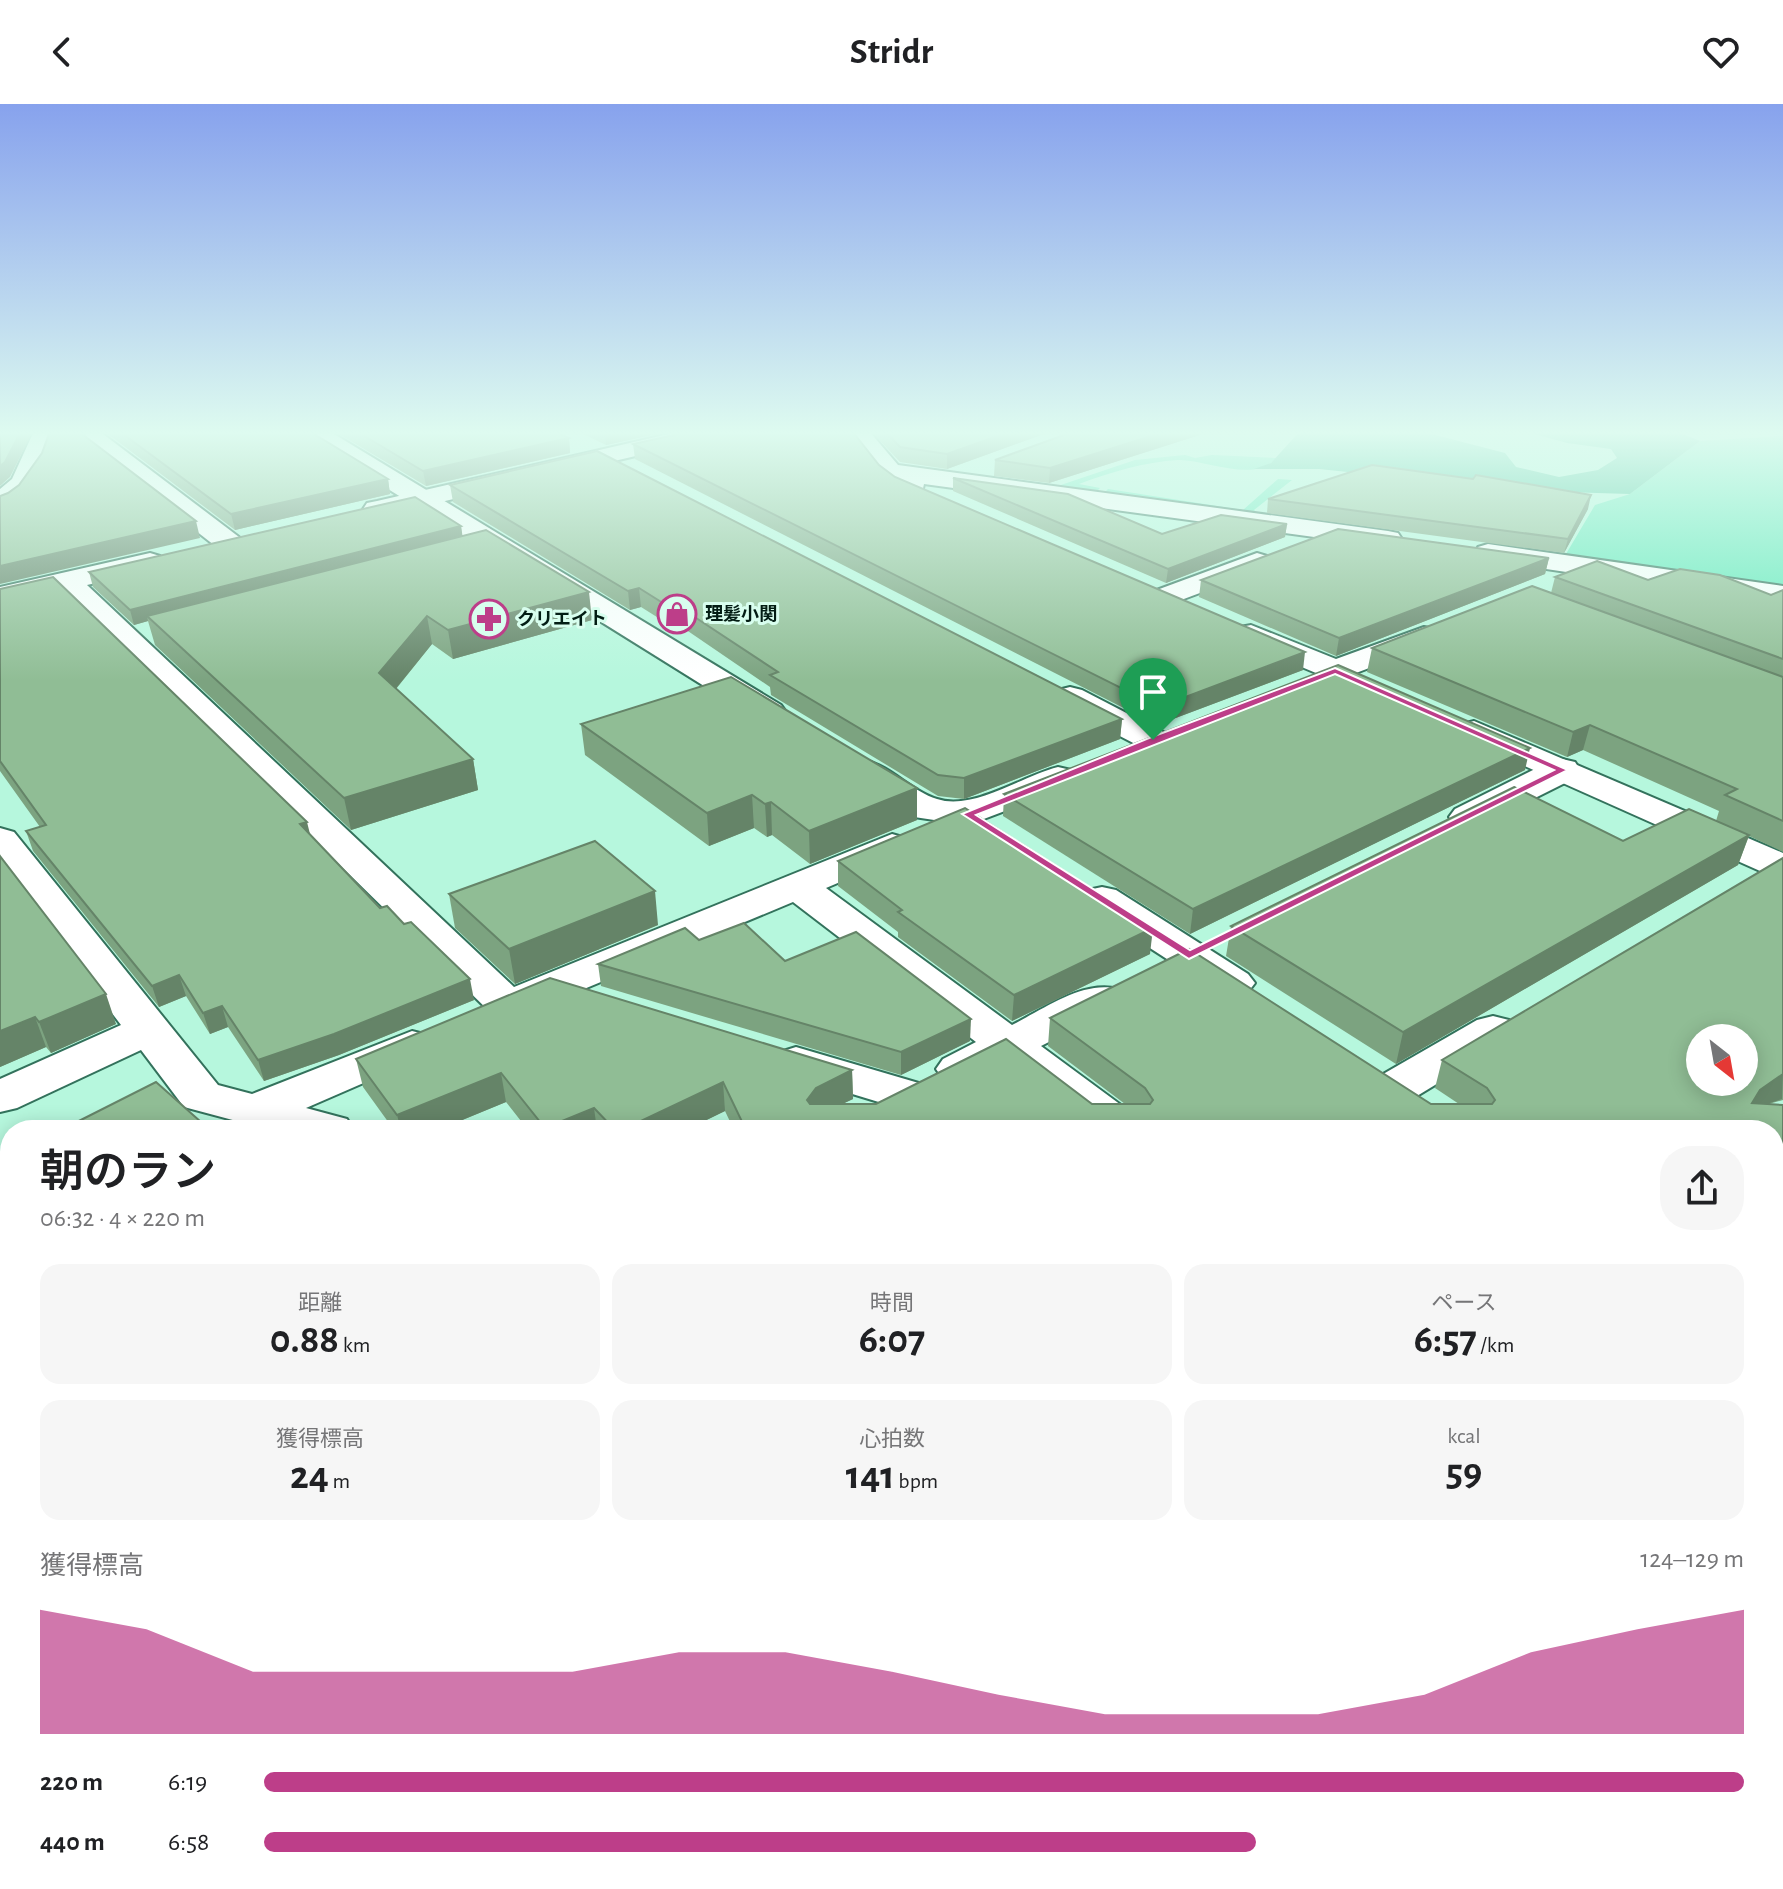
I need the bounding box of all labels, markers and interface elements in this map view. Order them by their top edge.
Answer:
icon: back [40,30,84,74]
icon: heart [1699,30,1743,74]
text: Stridr [850,34,933,70]
shop icon: 理髪小関 [656,593,698,635]
pharmacy icon: クリエイト [468,598,510,640]
place label: 理髪小関 [705,604,777,624]
place label: クリエイト [517,610,607,629]
pin [1119,658,1187,740]
icon: arrive [1131,670,1175,714]
north arrow [1686,1024,1758,1096]
map controls [1686,1024,1758,1096]
button: share [1660,1146,1744,1230]
text: 朝のラン [40,1151,216,1195]
text: 06:32 · 4 × 220 m [40,1205,205,1231]
text: 距離 [298,1292,342,1314]
text: 時間 [870,1292,914,1314]
text: ペース [1432,1292,1496,1314]
text: 0.88 [270,1320,339,1360]
text: 6:07 [859,1320,925,1360]
text: 6:57 [1414,1320,1477,1360]
text: km [339,1334,370,1356]
text: /km [1477,1334,1514,1356]
text: kcal [1447,1425,1481,1447]
text: 獲得標高 [276,1428,364,1450]
text: 心拍数 [859,1428,925,1450]
text: 59 [1446,1453,1482,1493]
text: 24 [290,1456,329,1496]
text: 141 [846,1456,895,1496]
text: m [329,1470,350,1492]
text: bpm [895,1470,938,1492]
text: 124–129 m [1640,1546,1744,1572]
text: 獲得標高 [40,1553,144,1579]
text: 220 m [40,1769,103,1795]
text: 6:19 [168,1769,207,1795]
text: 440 m [40,1829,105,1855]
text: 6:58 [168,1829,209,1855]

